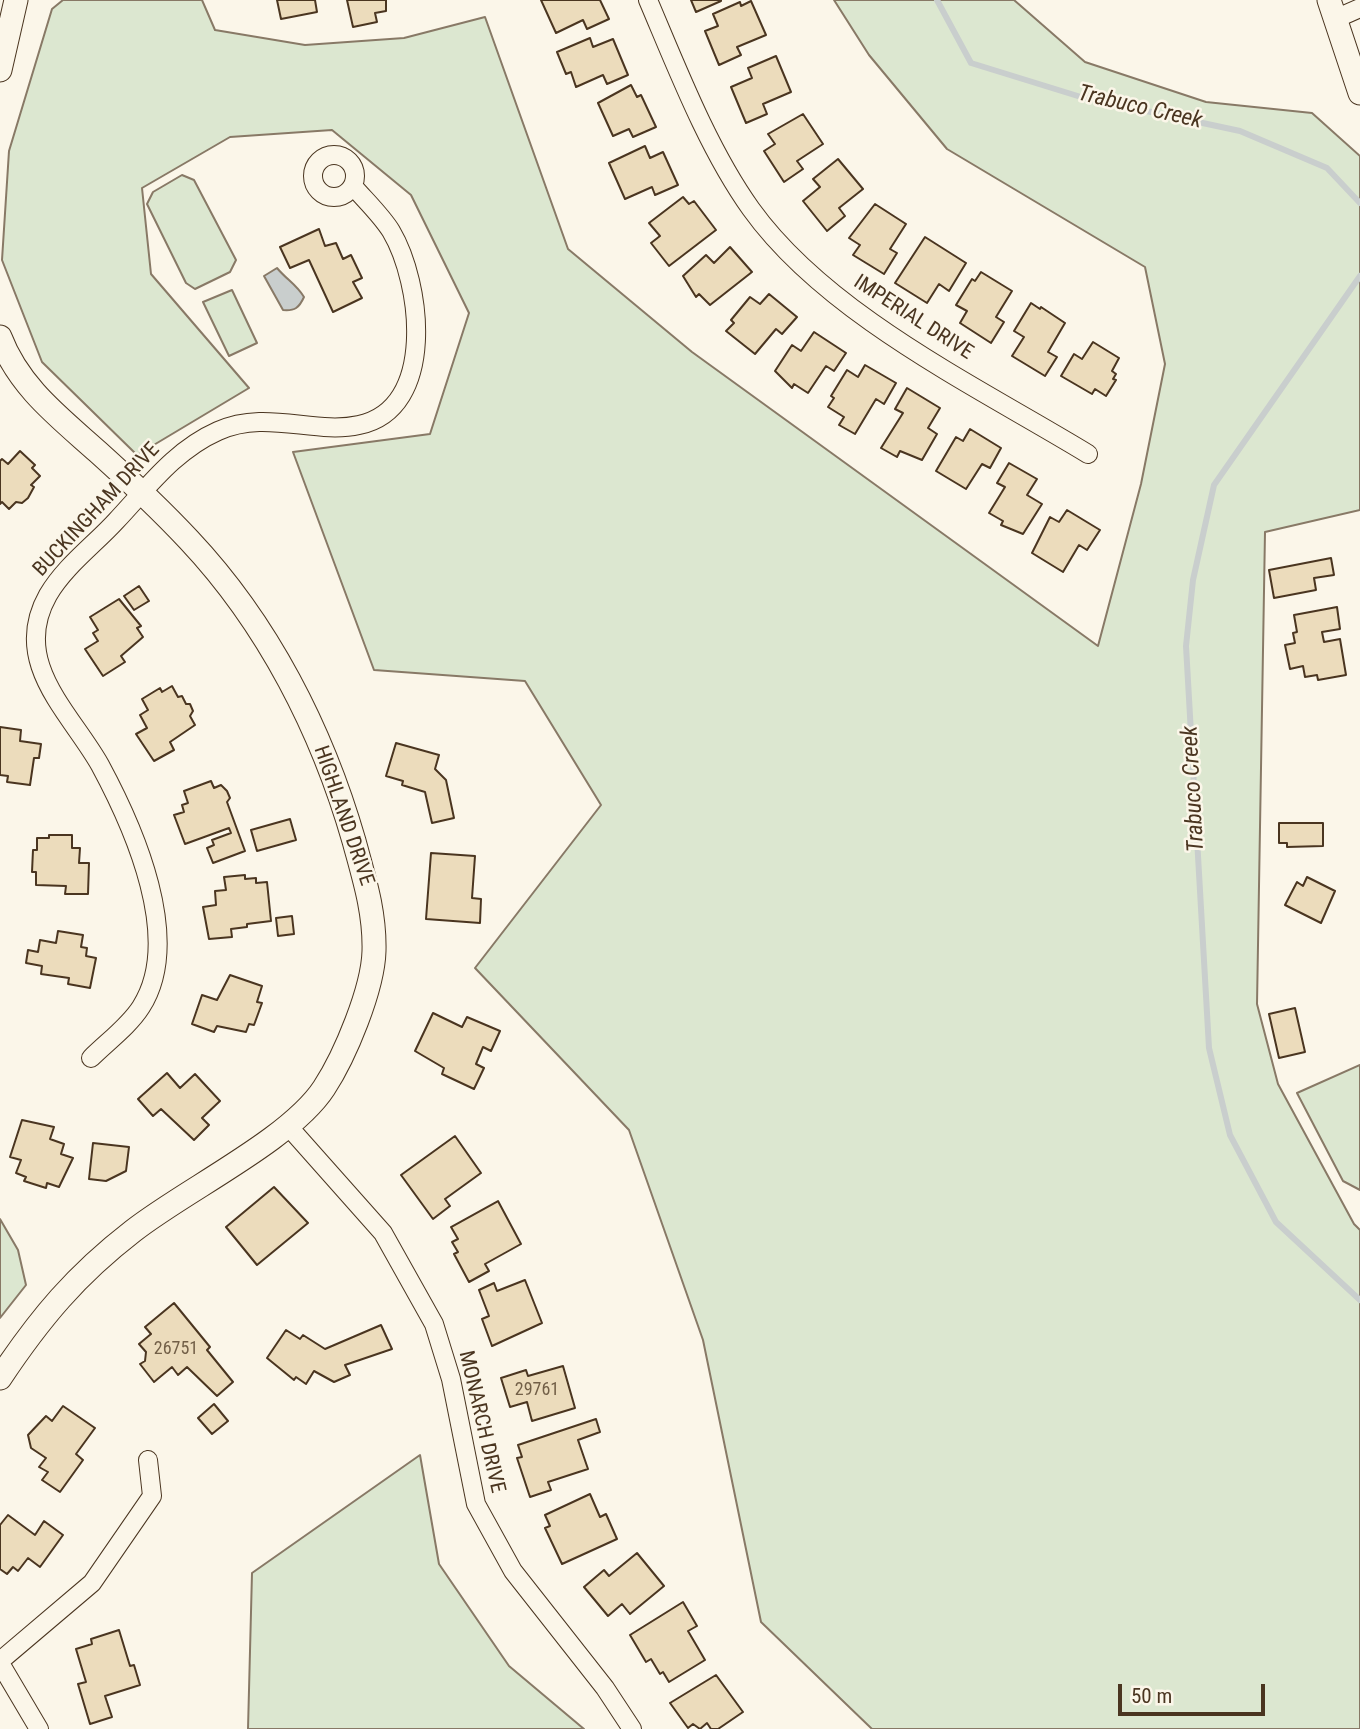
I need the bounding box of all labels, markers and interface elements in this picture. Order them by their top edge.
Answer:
water label: Trabuco Creek [1075,80,1205,136]
street label: IMPERIAL DRIVE [849,270,977,366]
street label: BUCKINGHAM DRIVE [28,438,166,582]
water label: Trabuco Creek [1177,725,1211,853]
street label: HIGHLAND DRIVE [307,743,379,889]
house number: 26751 [154,1338,198,1360]
street label: MONARCH DRIVE [452,1348,510,1496]
house number: 29761 [515,1379,559,1401]
scale bar [1122,1670,1269,1714]
text: 50 m [1131,1684,1172,1708]

